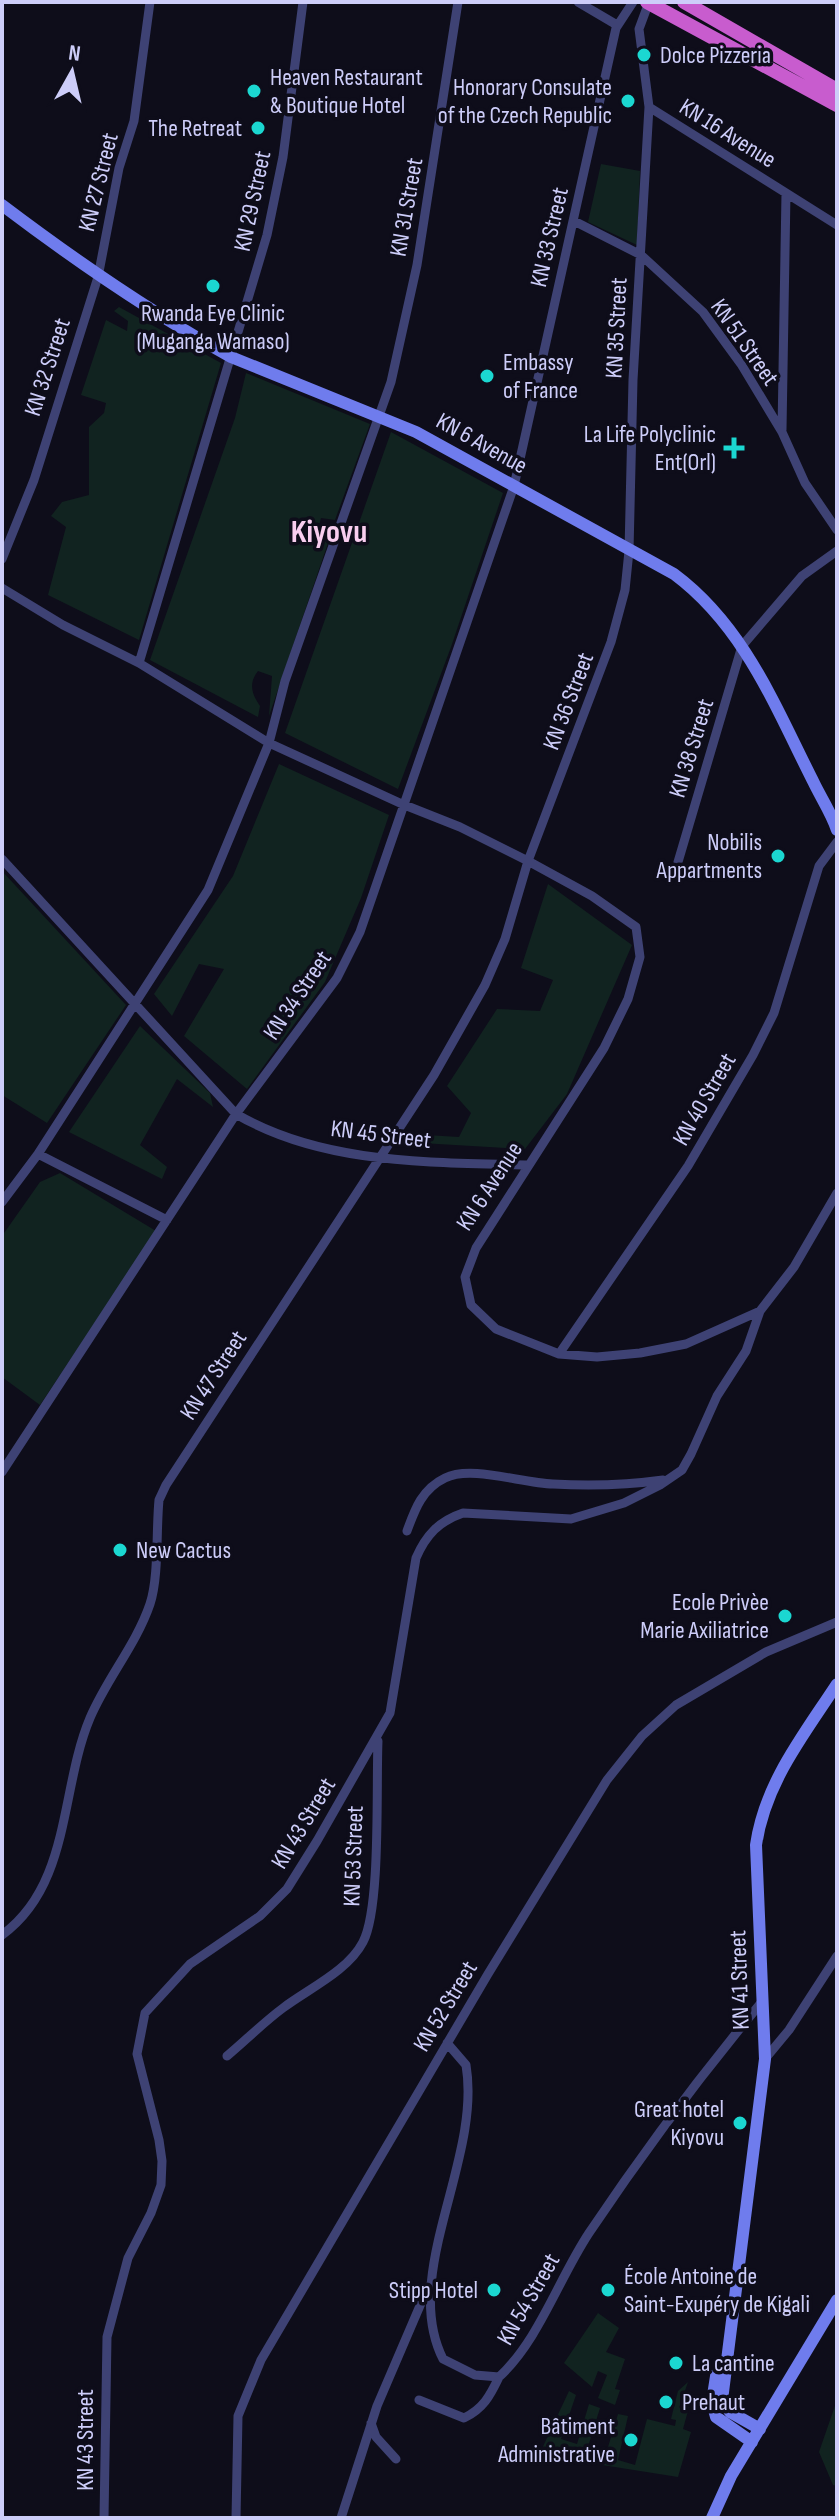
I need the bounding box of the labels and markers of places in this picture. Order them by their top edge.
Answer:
place label: Dolce Pizzeria [660,41,771,70]
marker: Dolce Pizzeria [635,46,653,64]
place label: Heaven Restaurant & Boutique Hotel [270,63,423,120]
place label: Honorary Consulate of the Czech Republic [438,73,612,130]
marker: Heaven Restaurant & Boutique Hotel [245,82,263,100]
marker: Honorary Consulate of the Czech Republic [619,92,637,110]
place label: The Retreat [148,114,242,143]
marker: The Retreat [249,119,267,137]
marker: Rwanda Eye Clinic (Muganga Wamaso) [204,277,222,295]
place label: Rwanda Eye Clinic (Muganga Wamaso) [136,299,290,356]
place label: Embassy of France [503,348,578,405]
marker: Embassy of France [478,367,496,385]
place label: La Life Polyclinic Ent(Orl) [584,420,716,477]
marker: La Life Polyclinic Ent(Orl) [723,437,745,459]
place label: Nobilis Appartments [655,828,762,885]
marker: Nobilis Appartments [769,847,787,865]
place label: New Cactus [136,1536,231,1565]
marker: New Cactus [111,1541,129,1559]
place label: Ecole Privèe Marie Axiliatrice [640,1588,769,1645]
marker: Ecole Privèe Marie Axiliatrice [776,1607,794,1625]
place label: Great hotel Kiyovu [634,2095,724,2152]
marker: Great hotel Kiyovu [731,2114,749,2132]
place label: École Antoine de Saint-Exupéry de Kigali [624,2262,810,2319]
place label: Stipp Hotel [389,2276,478,2305]
marker: Stipp Hotel [485,2281,503,2299]
marker: École Antoine de Saint-Exupéry de Kigali [599,2281,617,2299]
place label: La cantine [692,2349,775,2378]
marker: La cantine [667,2354,685,2372]
place label: Prehaut [682,2388,745,2417]
marker: Prehaut [657,2393,675,2411]
place label: Bâtiment Administrative [497,2412,615,2469]
marker: Bâtiment Administrative [622,2431,640,2449]

